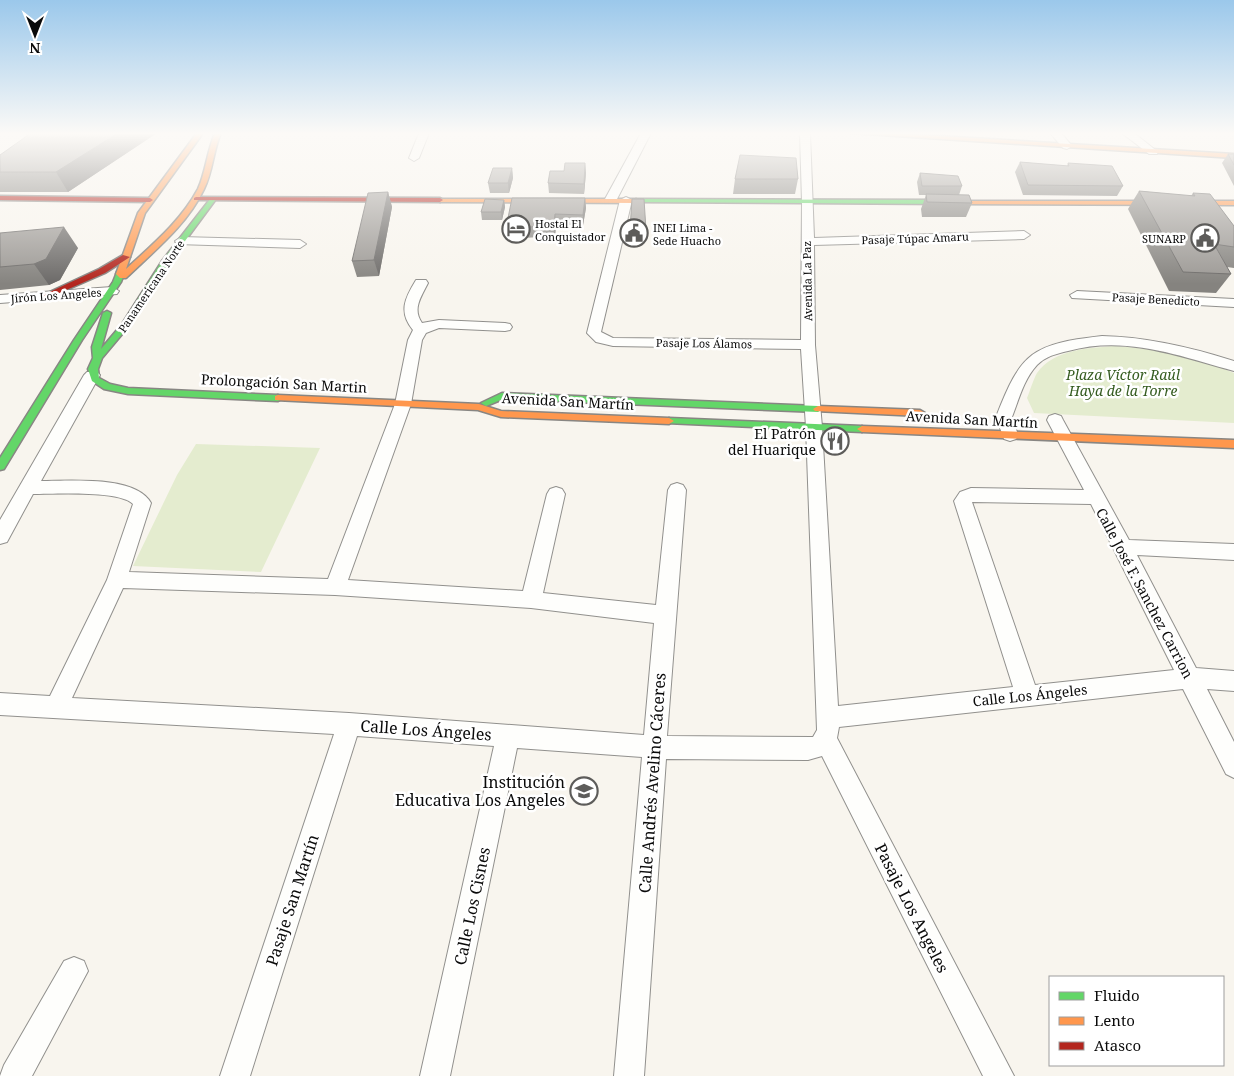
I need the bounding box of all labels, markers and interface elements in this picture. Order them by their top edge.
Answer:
north arrow [10,10,60,60]
text: N [29,39,41,58]
hotel icon: Hostal El Conquistador [501,214,531,244]
place label: Hostal El Conquistador [535,216,607,244]
public building icon: INEI Lima - Sede Huacho [619,218,649,248]
place label: INEI Lima - Sede Huacho [653,220,721,248]
public building icon: SUNARP [1190,223,1220,253]
street label: Pasaje Túpac Amaru [861,229,969,247]
place label: SUNARP [1142,231,1186,246]
street label: Panamericana Norte [114,237,188,335]
street label: Avenida La Paz [799,241,815,321]
street label: Jirón Los Angeles [9,284,102,306]
street label: Pasaje Benedicto [1112,289,1200,309]
street label: Pasaje Los Álamos [656,335,752,351]
park label: Plaza Víctor Raúl Haya de la Torre [1065,365,1181,400]
street label: Prolongación San Martin [200,369,368,397]
street label: Avenida San Martín [501,388,635,414]
street label: Avenida San Martín [905,406,1039,432]
place label: El Patrón del Huarique [728,424,816,459]
restaurant icon: El Patrón del Huarique [820,426,850,456]
street label: Calle José F. Sanchez Carrion [1092,504,1198,682]
street label: Calle Andrés Avelino Cáceres [633,672,671,894]
street label: Calle Los Ángeles [972,680,1088,710]
street label: Calle Los Ángeles [360,714,492,746]
place label: Institución Educativa Los Angeles [395,771,565,811]
school or university icon: Institución Educativa Los Angeles [569,776,599,806]
street label: Pasaje San Martín [260,831,324,969]
street label: Pasaje Los Angeles [870,840,954,976]
street label: Calle Los Cisnes [449,845,495,967]
legend [1049,976,1224,1066]
text: Fluido [1094,985,1140,1005]
text: Lento [1094,1010,1135,1030]
text: Atasco [1094,1035,1141,1055]

